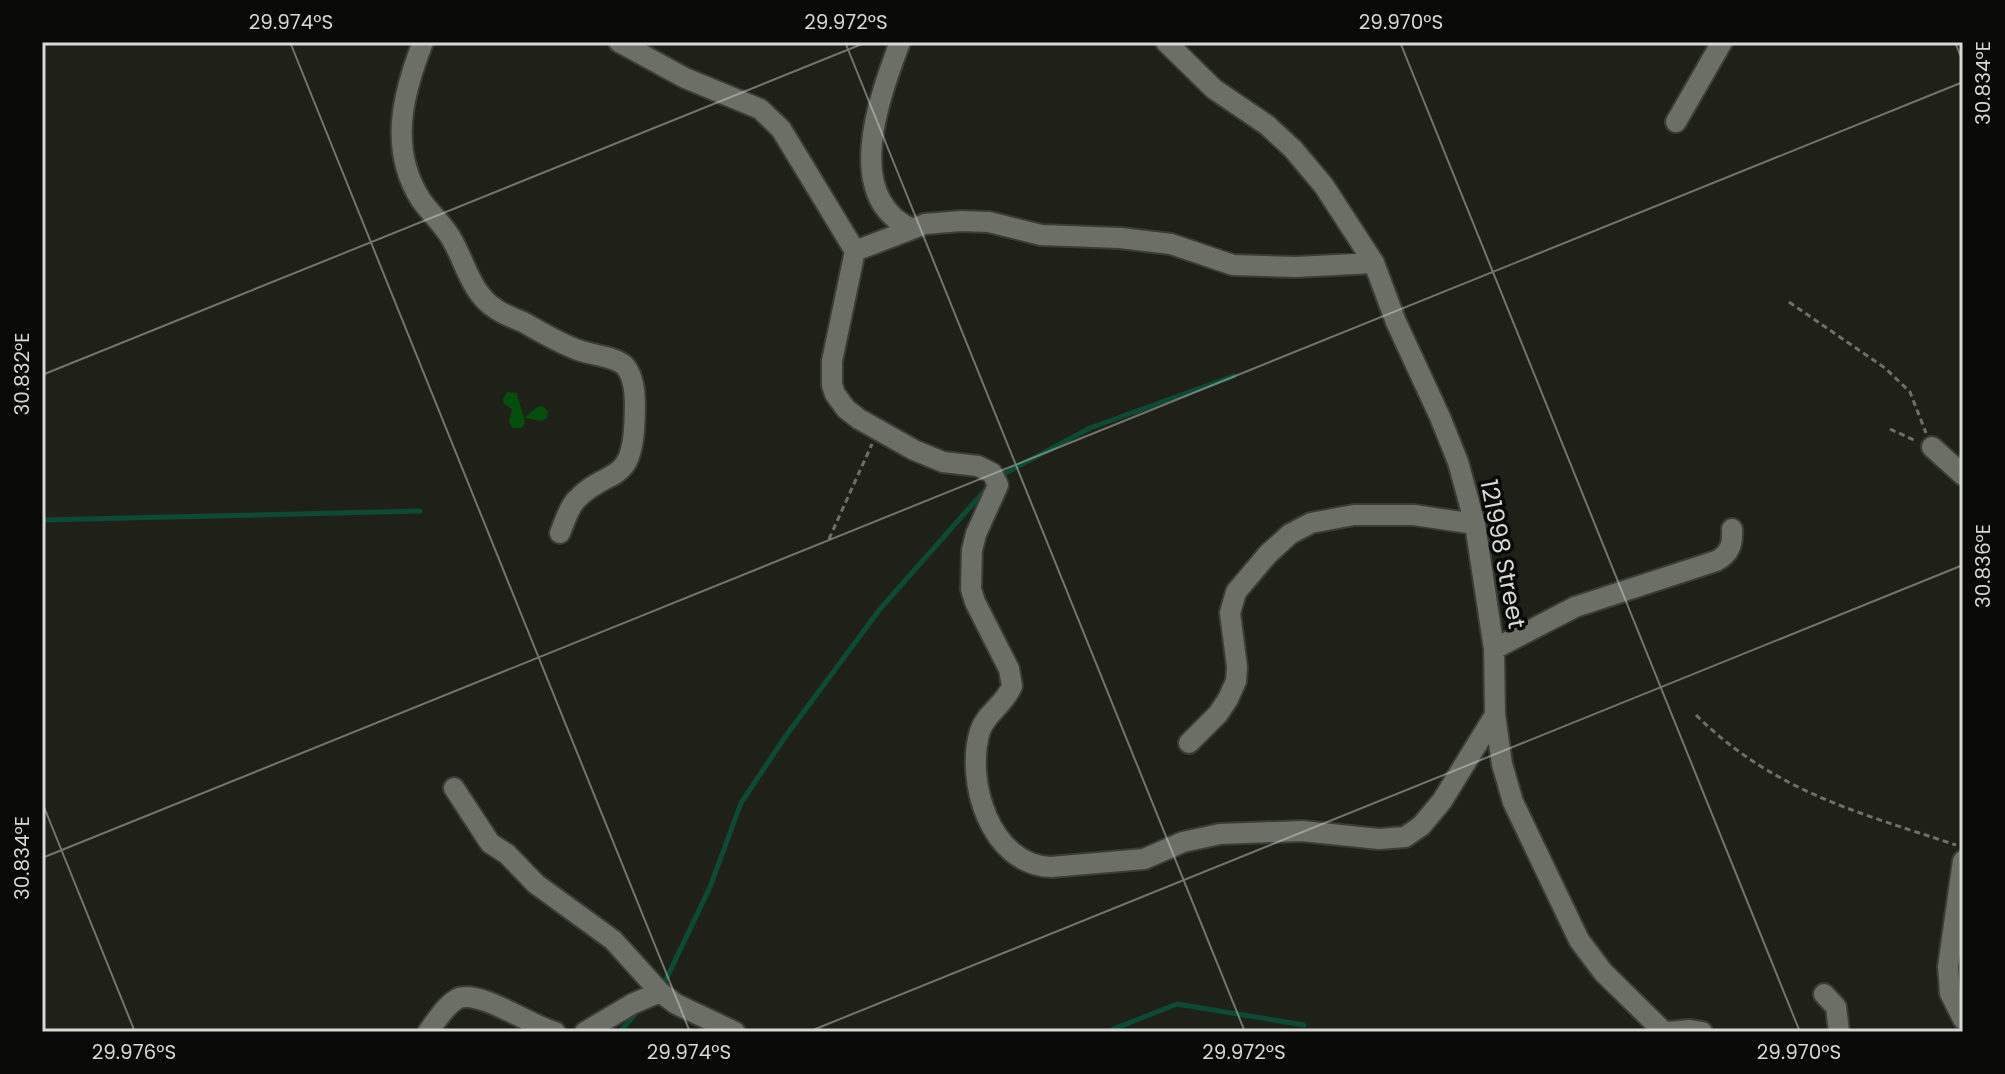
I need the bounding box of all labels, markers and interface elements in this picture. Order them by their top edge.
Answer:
text: 29.974°S [249,8,333,36]
text: 29.972°S [804,8,888,36]
text: 29.970°S [1359,8,1443,36]
text: 30.834°E [1969,41,1997,125]
text: 30.832°E [8,333,36,415]
street label: 121998 Street [1472,477,1534,631]
text: 30.836°E [1969,524,1997,608]
text: 30.834°E [8,816,36,900]
text: 29.976°S [92,1038,176,1066]
text: 29.974°S [647,1038,731,1066]
text: 29.972°S [1202,1038,1286,1066]
text: 29.970°S [1757,1038,1841,1066]

